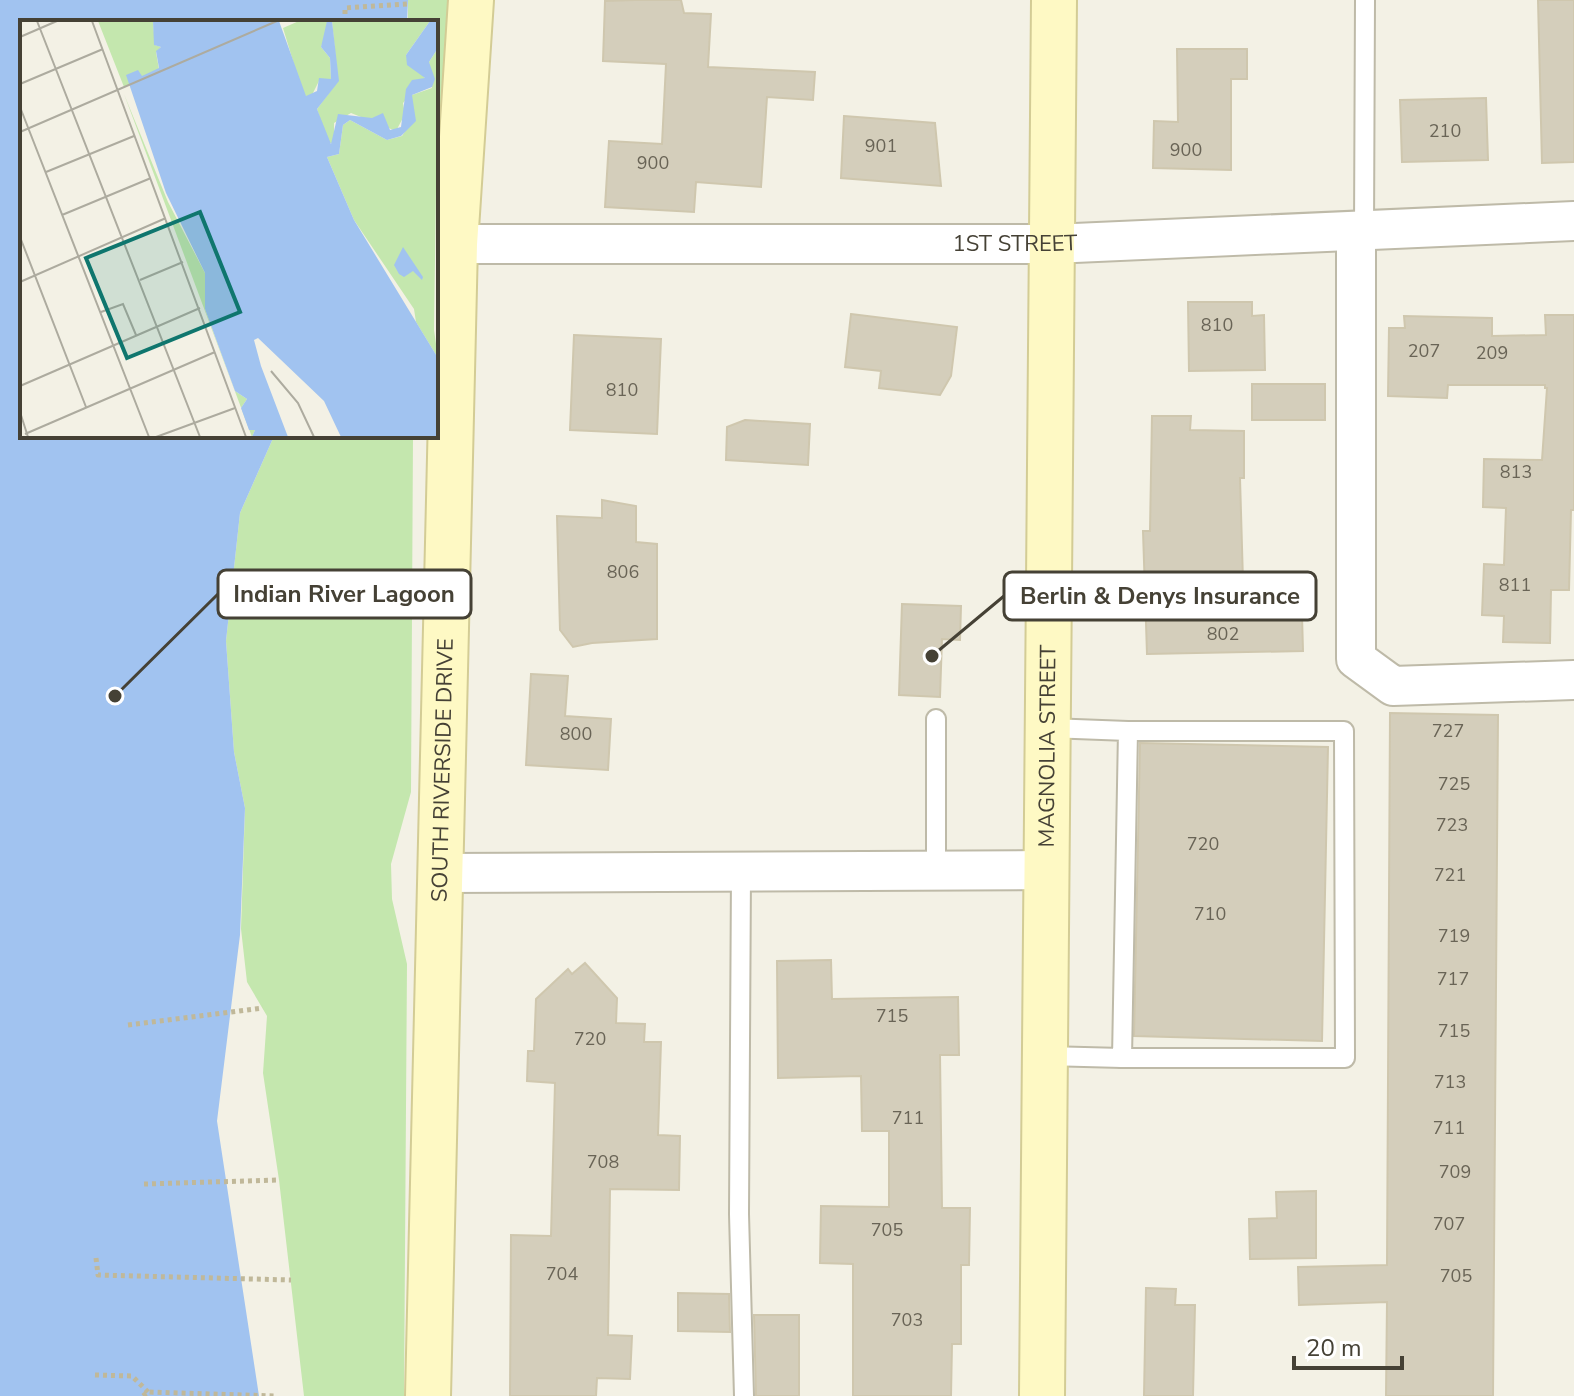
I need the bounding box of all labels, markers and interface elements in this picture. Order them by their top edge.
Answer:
inset map [20,20,438,438]
house number: 210 [1429,119,1461,143]
house number: 901 [865,134,897,158]
house number: 900 [1170,138,1202,162]
house number: 900 [637,151,669,175]
street label: 1ST STREET [952,228,1079,259]
house number: 810 [1201,313,1233,337]
house number: 207 [1408,339,1440,363]
house number: 209 [1476,341,1508,365]
house number: 810 [606,378,638,402]
house number: 813 [1500,460,1532,484]
house number: 806 [607,560,639,584]
callout: Indian River Lagoon [218,570,471,618]
callout: Berlin & Denys Insurance [1004,572,1316,620]
house number: 811 [1499,573,1531,597]
text: Indian River Lagoon [233,578,455,610]
text: Berlin & Denys Insurance [1020,580,1300,612]
house number: 802 [1207,622,1239,646]
street label: SOUTH RIVERSIDE DRIVE [425,638,461,902]
street label: MAGNOLIA STREET [1032,644,1063,848]
house number: 727 [1432,719,1464,743]
house number: 800 [560,722,592,746]
house number: 725 [1438,772,1470,796]
house number: 723 [1436,813,1468,837]
house number: 720 [1187,832,1219,856]
house number: 721 [1434,863,1466,887]
house number: 710 [1194,902,1226,926]
house number: 719 [1438,924,1470,948]
house number: 717 [1437,967,1469,991]
house number: 715 [876,1004,908,1028]
house number: 715 [1438,1019,1470,1043]
house number: 720 [574,1027,606,1051]
house number: 713 [1434,1070,1466,1094]
house number: 711 [892,1106,924,1130]
house number: 711 [1433,1116,1465,1140]
house number: 708 [587,1150,619,1174]
house number: 709 [1439,1160,1471,1184]
house number: 707 [1433,1212,1465,1236]
house number: 705 [871,1218,903,1242]
house number: 704 [546,1262,578,1286]
house number: 705 [1440,1264,1472,1288]
house number: 703 [891,1308,923,1332]
scale bar [1294,1320,1402,1370]
text: 20 m [1306,1332,1362,1364]

